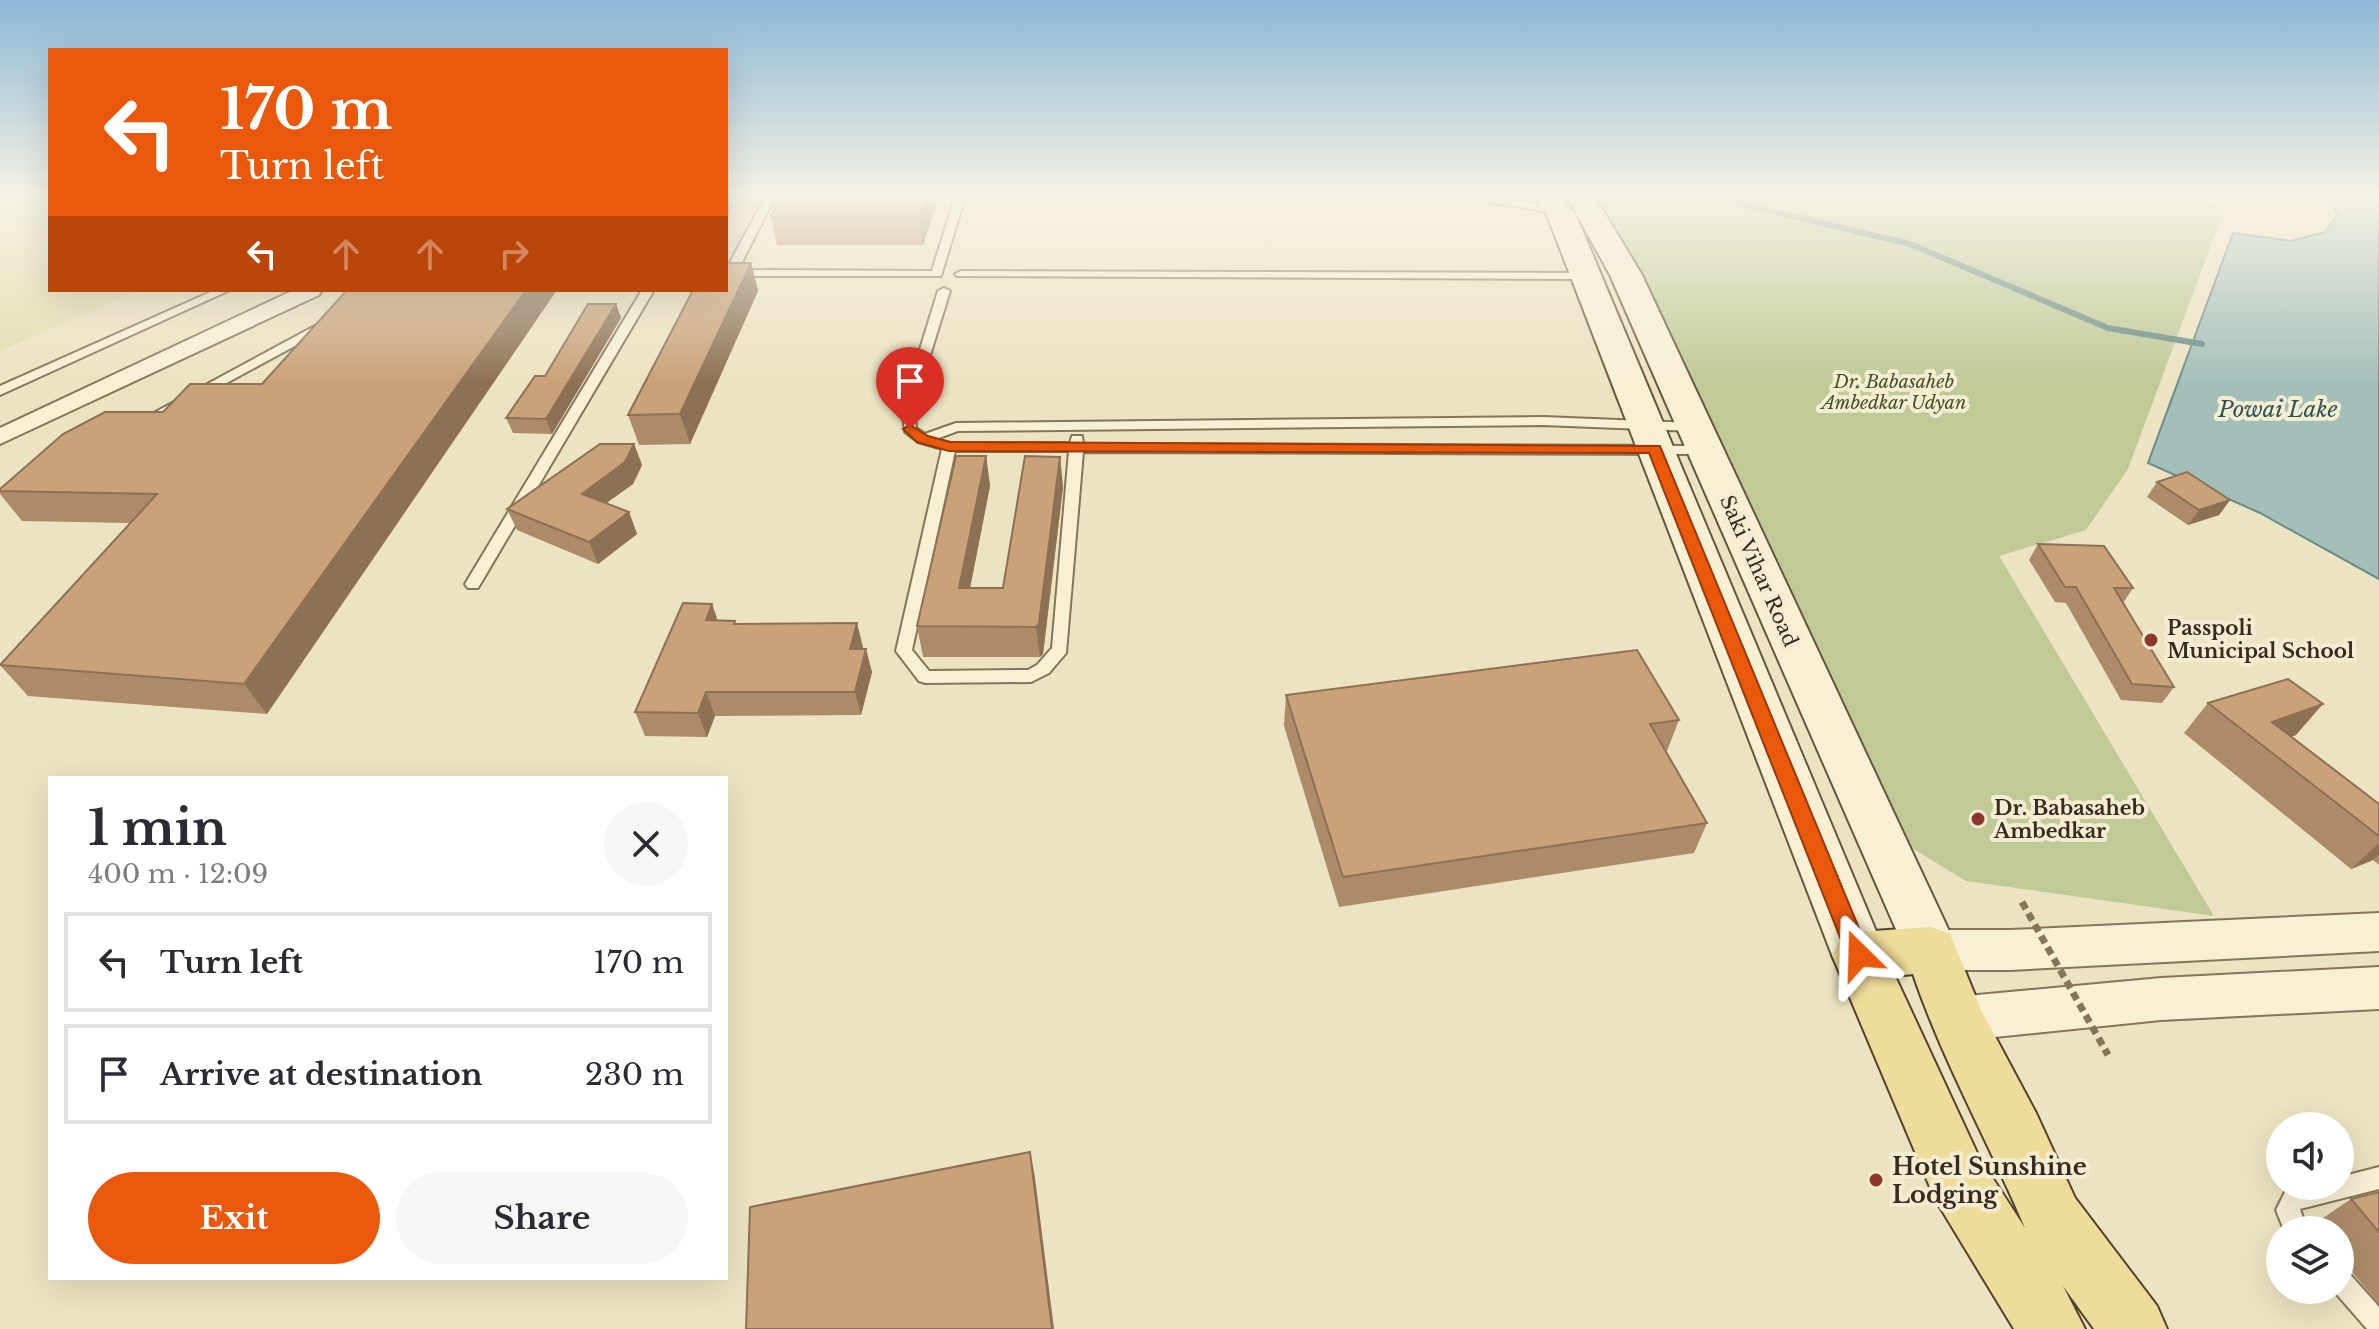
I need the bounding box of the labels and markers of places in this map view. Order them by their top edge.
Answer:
pin [876,347,944,429]
place label: Passpoli Municipal School [2167,616,2354,663]
marker: Passpoli Municipal School [2142,631,2160,649]
place label: Dr. Babasaheb Ambedkar [1993,796,2145,843]
marker: Dr. Babasaheb Ambedkar [1969,810,1987,828]
place label: Hotel Sunshine Lodging [1892,1152,2087,1209]
marker: Hotel Sunshine Lodging [1867,1171,1885,1189]

